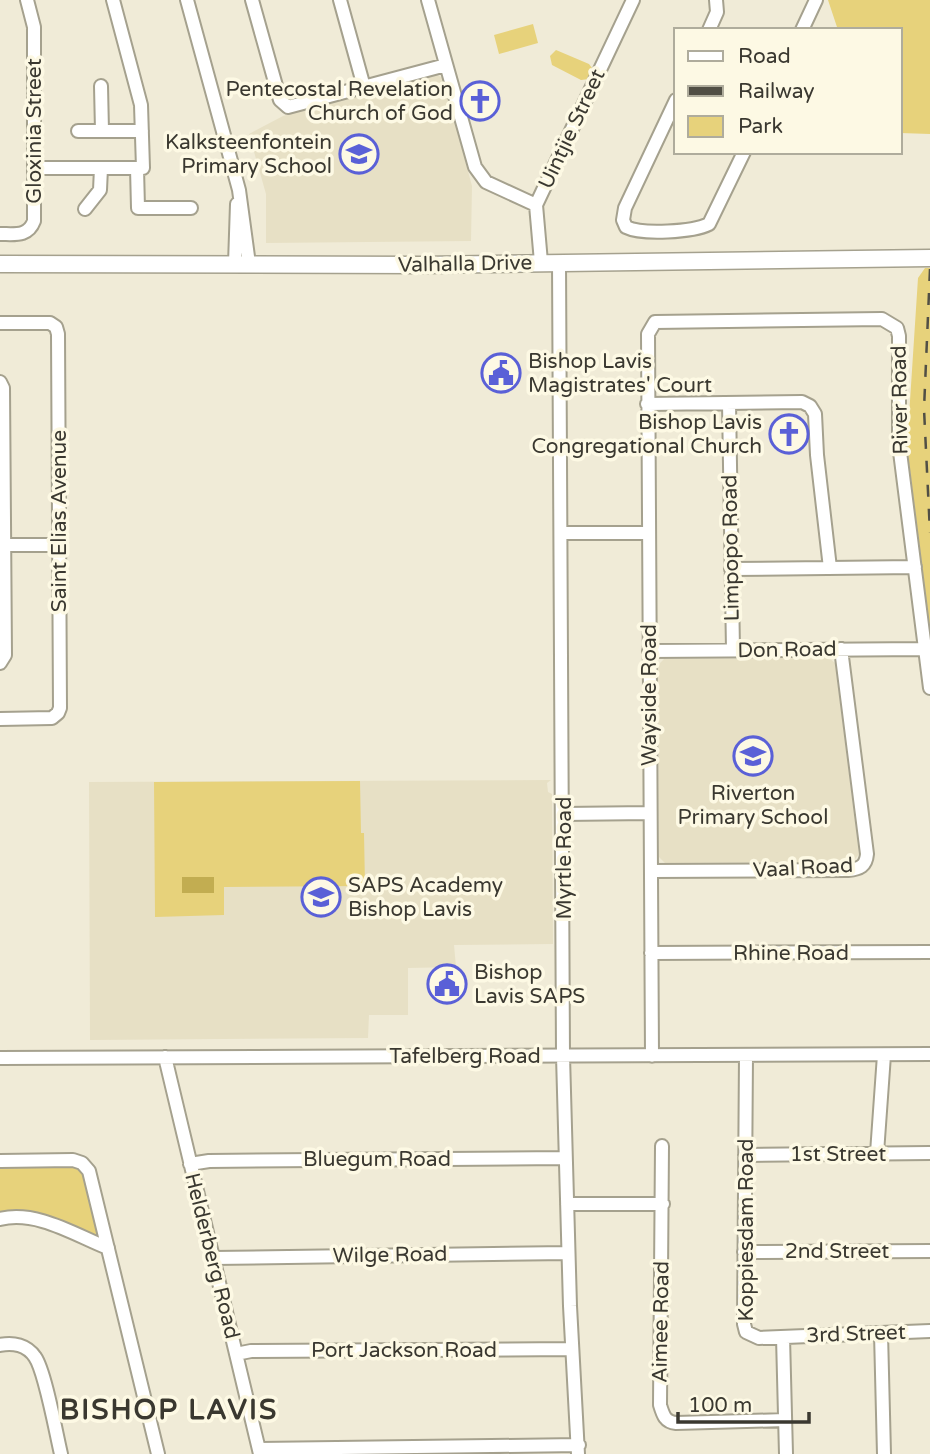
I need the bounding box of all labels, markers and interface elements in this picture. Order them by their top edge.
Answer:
legend [674,28,902,154]
text: Road [738,44,791,69]
street label: Gloxinia Street [22,58,47,204]
street label: Uintjie Street [533,65,611,193]
place label: Pentecostal Revelation Church of God [225,77,453,126]
text: Railway [738,79,815,104]
church icon: Pentecostal Revelation Church of God [459,80,501,122]
text: Park [738,114,783,139]
place label: Kalksteenfontein Primary School [165,130,332,179]
school or university icon: Kalksteenfontein Primary School [338,133,380,175]
street label: Valhalla Drive [398,250,533,278]
street label: River Road [887,345,913,455]
place label: Bishop Lavis Magistrates' Court [528,349,712,398]
public building icon: Bishop Lavis Magistrates' Court [480,352,522,394]
place label: Bishop Lavis Congregational Church [531,410,762,459]
church icon: Bishop Lavis Congregational Church [768,413,810,455]
street label: Saint Elias Avenue [47,430,72,612]
street label: Limpopo Road [717,474,745,622]
street label: Wayside Road [637,624,662,766]
street label: Don Road [737,637,837,663]
school or university icon: Riverton Primary School [732,735,774,777]
place label: Riverton Primary School [678,781,828,830]
street label: Myrtle Road [552,797,577,919]
street label: Vaal Road [752,853,854,883]
place label: SAPS Academy Bishop Lavis [348,873,503,922]
school or university icon: SAPS Academy Bishop Lavis [300,876,342,918]
street label: Rhine Road [733,941,849,966]
place label: Bishop Lavis SAPS [474,960,585,1009]
public building icon: Bishop Lavis SAPS [426,963,468,1005]
street label: Tafelberg Road [389,1044,541,1069]
street label: Koppiesdam Road [734,1138,759,1322]
street label: 1st Street [790,1142,886,1167]
street label: Bluegum Road [303,1147,451,1172]
street label: Helderberg Road [179,1170,245,1342]
street label: 2nd Street [785,1239,889,1264]
street label: Wilge Road [332,1241,448,1269]
street label: Aimee Road [647,1261,675,1383]
street label: 3rd Street [806,1320,906,1348]
street label: Port Jackson Road [311,1338,497,1363]
scale bar [678,1380,809,1424]
district label: BISHOP LAVIS [60,1393,278,1427]
text: 100 m [688,1393,752,1418]

